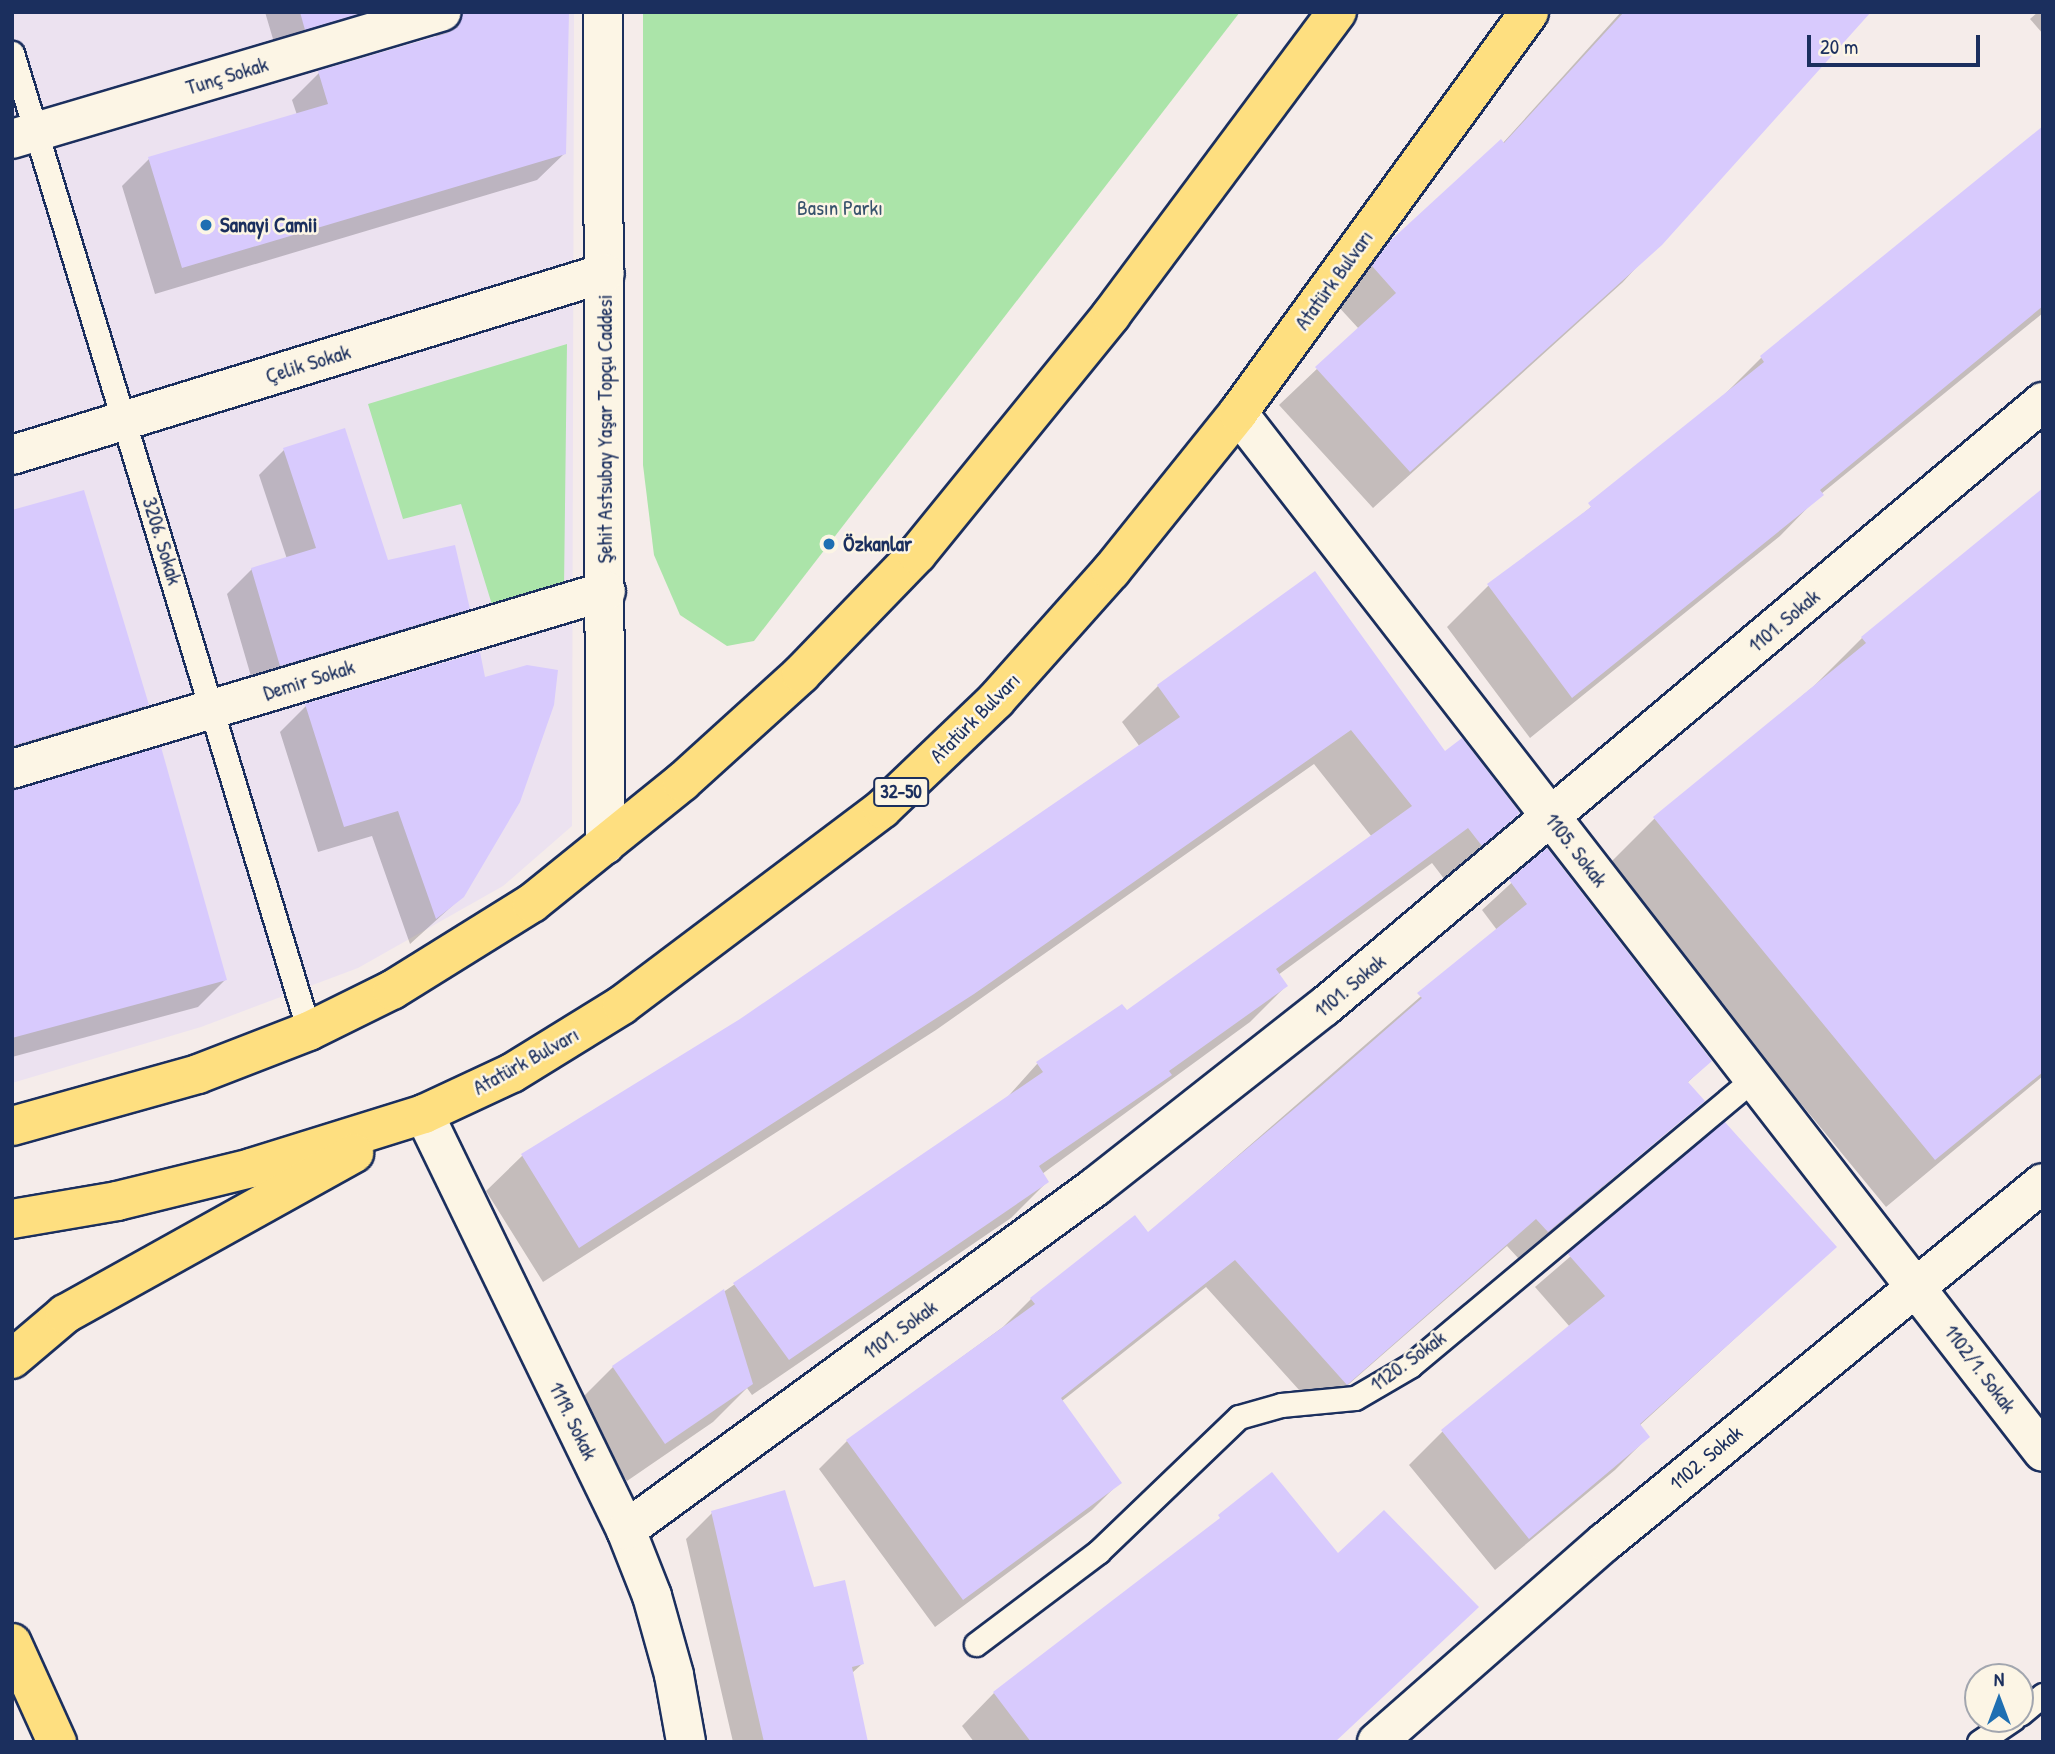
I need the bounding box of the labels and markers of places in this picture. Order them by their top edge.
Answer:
place label: Sanayi Camii [220,212,317,238]
marker: Sanayi Camii [198,217,214,233]
place label: Özkanlar [843,531,912,557]
marker: Özkanlar [821,536,837,552]

